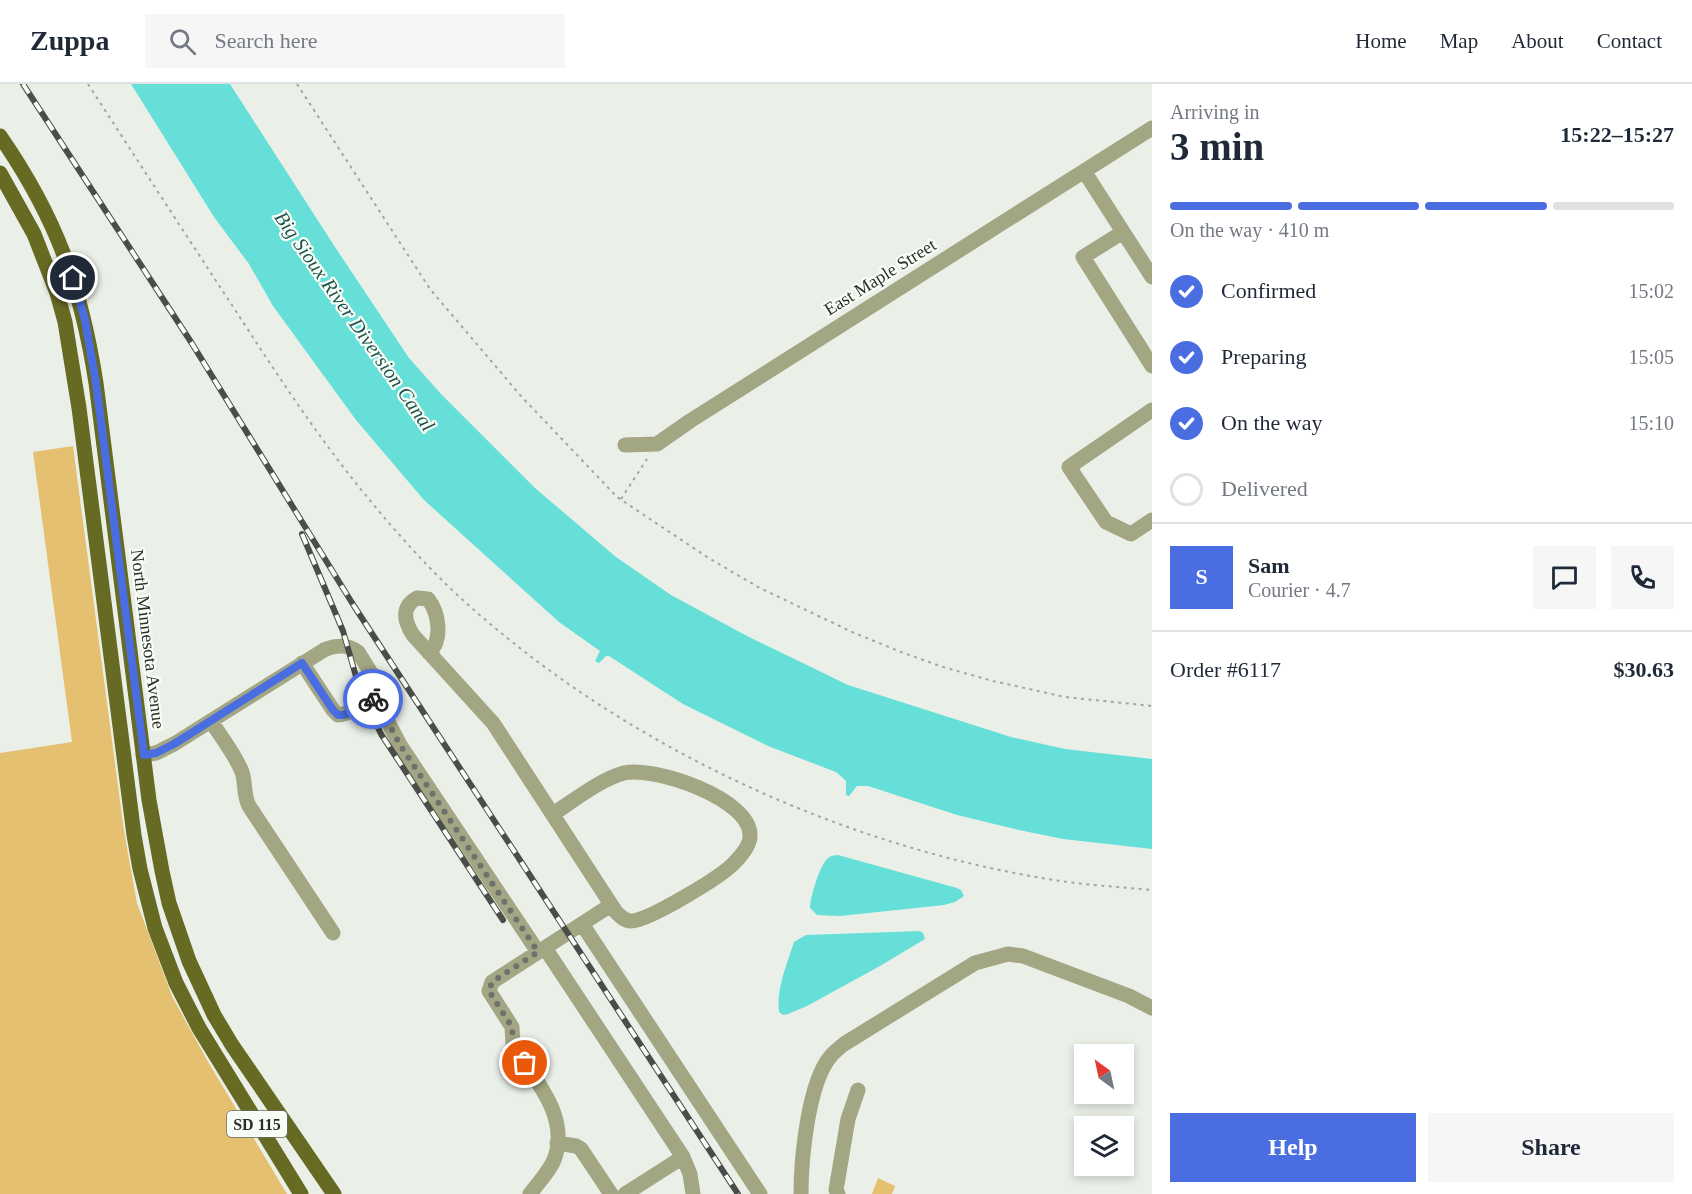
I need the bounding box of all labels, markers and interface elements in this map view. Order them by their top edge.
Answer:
search box [145,14,565,68]
text: Zuppa [30,25,109,56]
icon: search [166,25,199,58]
text: Search here [214,28,318,53]
text: Home [1355,29,1407,53]
text: Map [1440,29,1478,53]
text: About [1511,29,1564,53]
text: Contact [1597,29,1662,53]
text: Arriving in [1170,101,1259,123]
text: 15:22–15:27 [1560,122,1674,147]
text: 3 min [1170,125,1264,168]
water label: Big Sioux River Diversion Canal [270,207,440,436]
text: On the way · 410 m [1170,219,1329,241]
street label: East Maple Street [820,235,940,319]
pin [47,252,98,303]
icon: home [56,261,89,294]
icon: check [1170,275,1203,308]
text: Confirmed [1221,278,1316,303]
text: 15:02 [1628,280,1674,302]
icon: check [1170,341,1203,374]
text: Preparing [1221,344,1307,369]
text: 15:05 [1628,346,1674,368]
icon: check [1170,407,1203,440]
text: On the way [1221,410,1322,435]
text: 15:10 [1628,412,1674,434]
text: Delivered [1221,476,1308,501]
button: chat [1533,546,1596,609]
button: phone [1611,546,1674,609]
street label: North Minnesota Avenue [127,548,169,730]
text: Sam [1248,553,1290,578]
text: S [1195,564,1208,589]
text: Courier · 4.7 [1248,579,1351,601]
text: Order #6117 [1170,657,1281,682]
text: $30.63 [1614,657,1674,682]
courier [343,669,403,729]
icon: bike [357,683,390,716]
pin [499,1037,550,1088]
north arrow [1074,1044,1134,1104]
map controls [1074,1044,1134,1176]
icon: bag [508,1046,541,1079]
road number: SD 115 [227,1111,287,1137]
button: Help [1170,1113,1416,1182]
button: Share [1428,1113,1674,1182]
button: layers [1074,1116,1134,1176]

